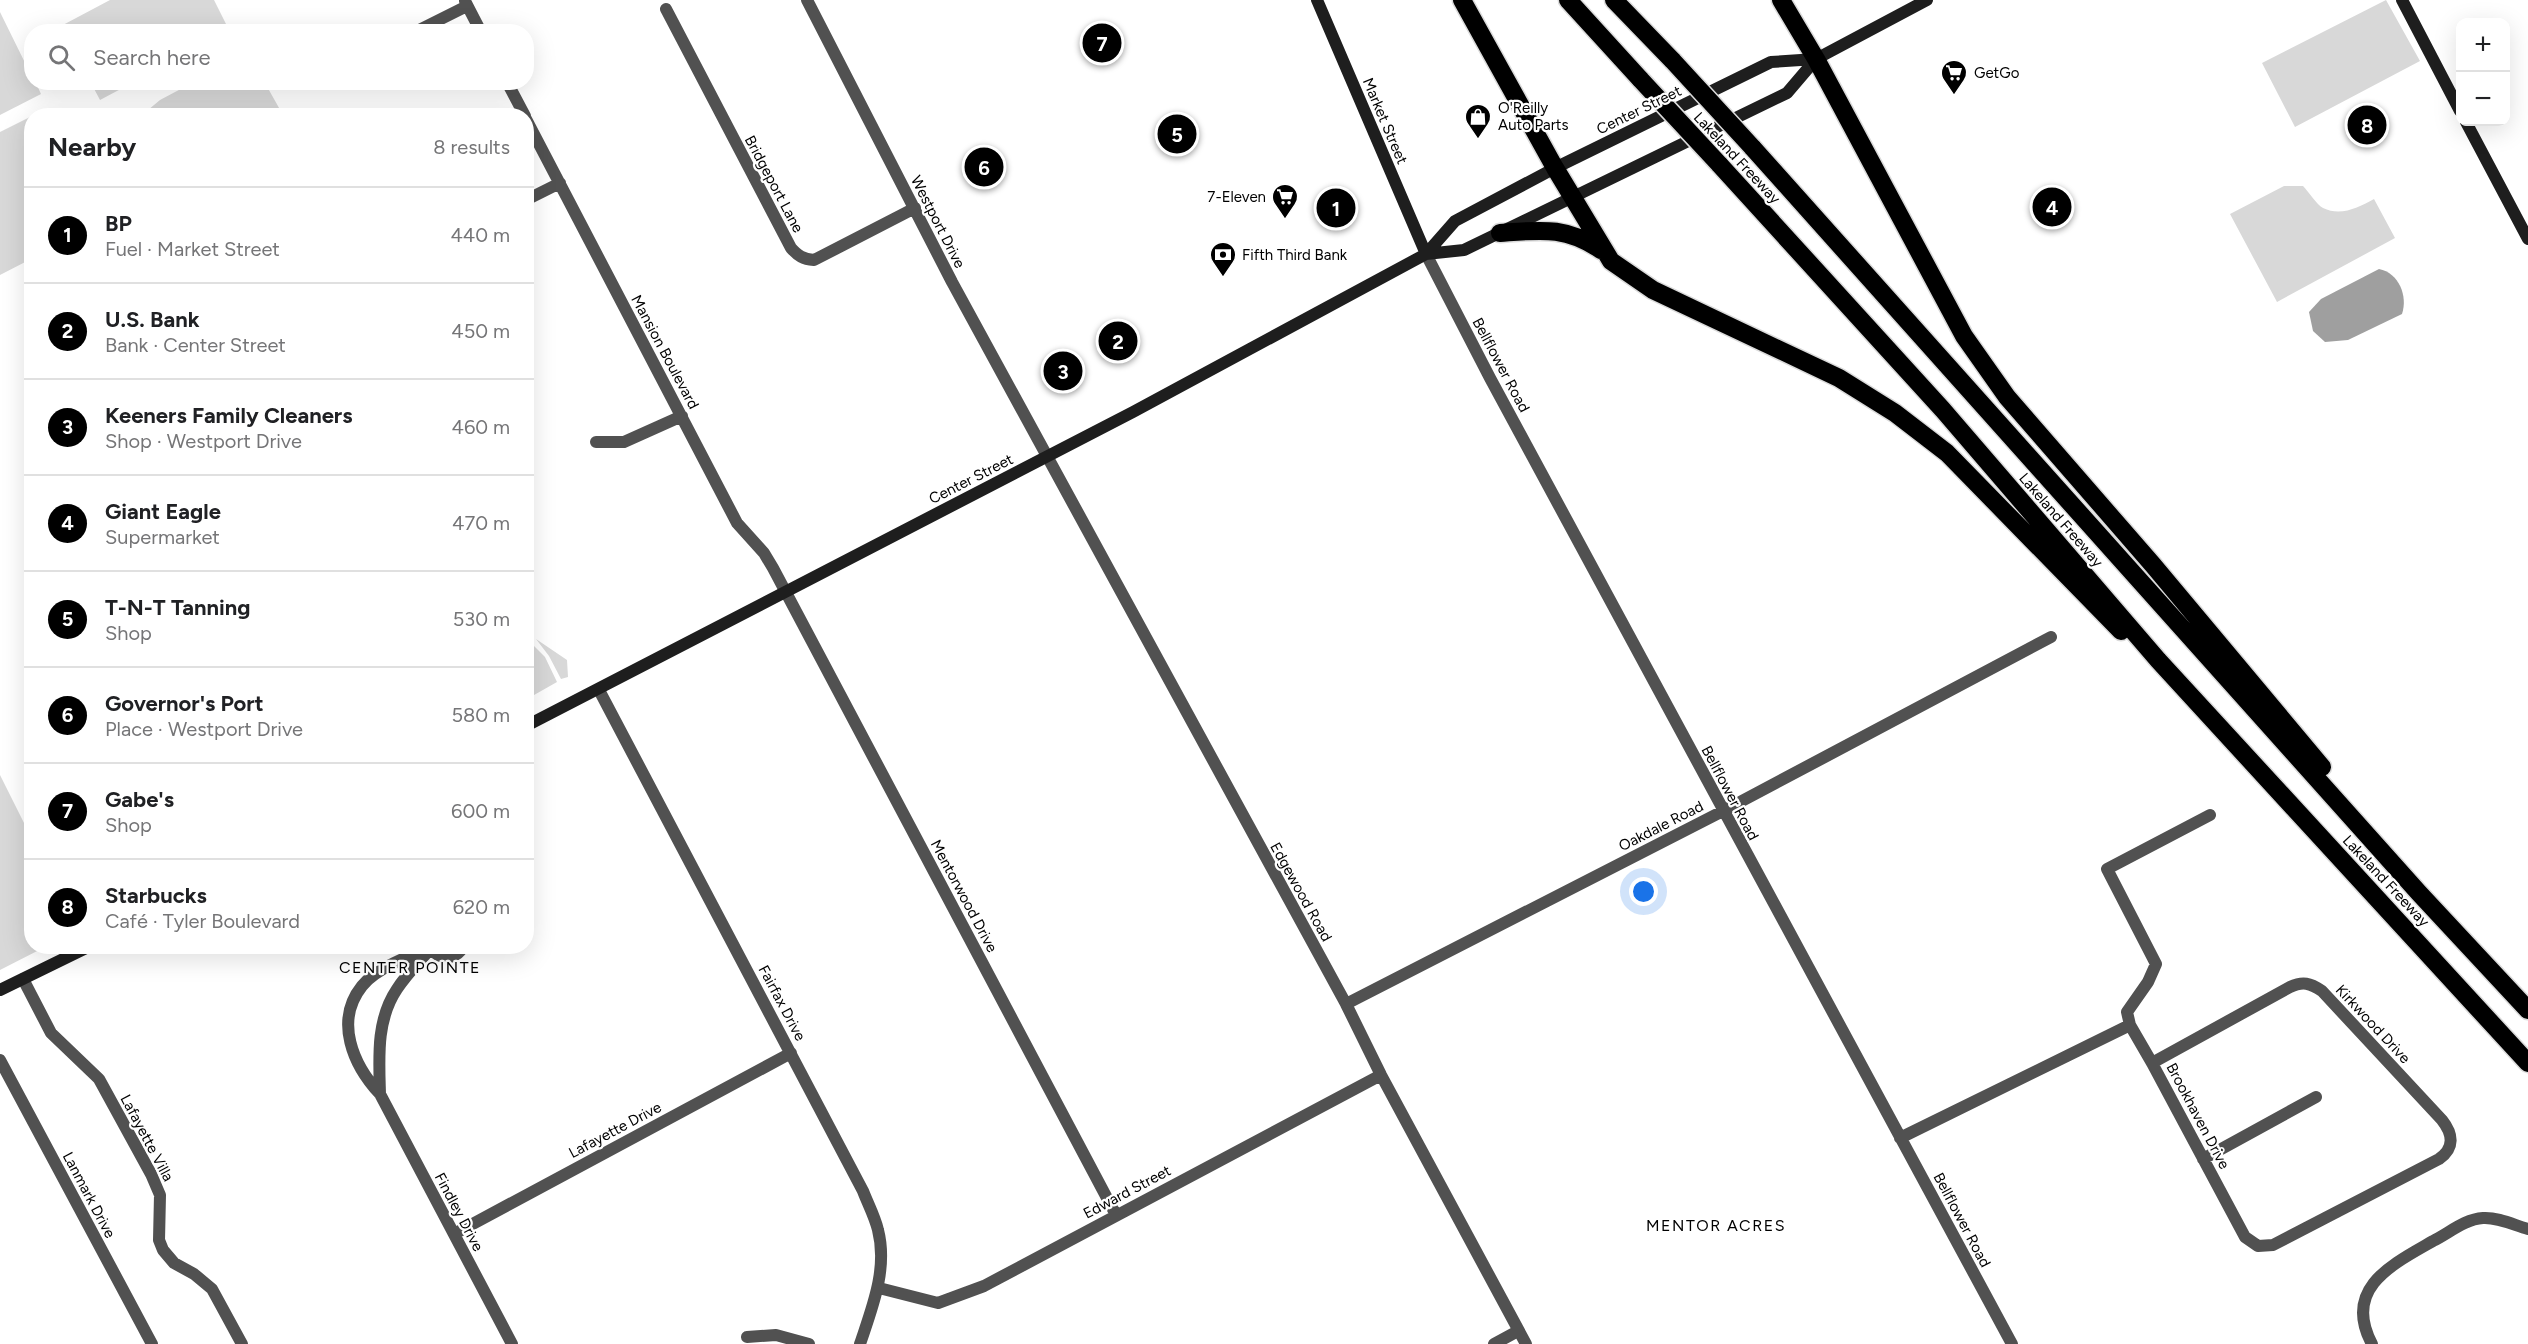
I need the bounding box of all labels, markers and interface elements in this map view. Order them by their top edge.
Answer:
map controls [2456,18,2510,126]
button: + [2456,18,2510,72]
pin: 7 [1082,20,1122,66]
search box [24,24,534,90]
icon: search [45,41,78,74]
text: Search here [93,44,211,71]
supermarket icon: GetGo [1939,58,1969,96]
place label: GetGo [1974,64,2020,82]
button: − [2456,72,2510,126]
street label: Market Street [1359,75,1411,167]
street label: Center Street [1594,82,1685,138]
place label: O'Reilly Auto Parts [1498,99,1568,134]
shop icon: O'Reilly Auto Parts [1463,102,1493,140]
pin: 8 [2348,102,2386,148]
street label: Lakeland Freeway [1690,108,1784,208]
pin: 5 [1158,112,1196,156]
text: Nearby [48,131,136,163]
street label: Bridgeport Lane [741,132,807,236]
text: 8 results [433,135,510,159]
pin: 6 [964,144,1004,190]
street label: Westport Drive [907,173,969,271]
supermarket icon: 7-Eleven [1270,182,1300,220]
pin: 4 [2032,184,2072,230]
pin: 1 [1316,186,1356,230]
place label: 7-Eleven [1207,188,1266,206]
text: BP [105,210,132,237]
text: 1 [63,223,72,247]
text: 440 m [450,223,510,247]
text: Fuel · Market Street [105,237,280,261]
bank icon: Fifth Third Bank [1208,240,1238,278]
place label: Fifth Third Bank [1242,246,1348,264]
street label: Mansion Boulevard [627,292,703,412]
text: U.S. Bank [105,306,200,333]
street label: Bellflower Road [1469,315,1533,415]
pin: 2 [1098,318,1138,364]
text: 2 [62,319,73,343]
text: 450 m [451,319,510,343]
text: Bank · Center Street [105,333,286,357]
pin: 3 [1044,348,1082,394]
text: Keeners Family Cleaners [105,402,352,429]
text: 3 [62,415,73,439]
text: 460 m [451,415,510,439]
text: Shop · Westport Drive [105,429,302,453]
street label: Center Street [926,450,1016,508]
street label: Lakeland Freeway [2015,469,2107,571]
text: Giant Eagle [105,498,221,525]
text: 4 [61,511,74,535]
text: 470 m [452,511,510,535]
text: Supermarket [105,525,220,549]
text: T-N-T Tanning [105,594,251,621]
text: 5 [62,607,73,631]
text: 530 m [453,607,510,631]
text: Shop [105,621,152,645]
text: Governor's Port [105,690,264,717]
text: 6 [62,703,73,727]
text: 580 m [451,703,510,727]
text: Place · Westport Drive [105,717,303,741]
street label: Bellflower Road [1698,743,1762,843]
text: Gabe's [105,786,174,813]
street label: Oakdale Road [1616,797,1706,855]
text: 7 [62,799,73,823]
text: 600 m [451,799,510,823]
text: Shop [105,813,152,837]
street label: Lakeland Freeway [2339,831,2433,931]
street label: Mentorwood Drive [927,837,1001,955]
street label: Edgewood Road [1266,839,1336,945]
your location [1629,877,1658,906]
text: Starbucks [105,882,207,909]
text: 8 [61,895,74,919]
text: 620 m [453,895,510,919]
text: Café · Tyler Boulevard [105,909,300,933]
district label: CENTER POINTE [339,958,481,977]
street label: Fairfax Drive [755,962,809,1044]
street label: Kirkwood Drive [2332,981,2414,1067]
street label: Brookhaven Drive [2162,1060,2234,1172]
street label: Lafayette Villa [117,1092,177,1184]
street label: Lafayette Drive [566,1098,664,1162]
street label: Lanmark Drive [59,1149,119,1241]
street label: Edward Street [1080,1161,1174,1223]
street label: Findley Drive [431,1170,487,1254]
street label: Bellflower Road [1930,1170,1994,1270]
district label: MENTOR ACRES [1646,1216,1786,1235]

